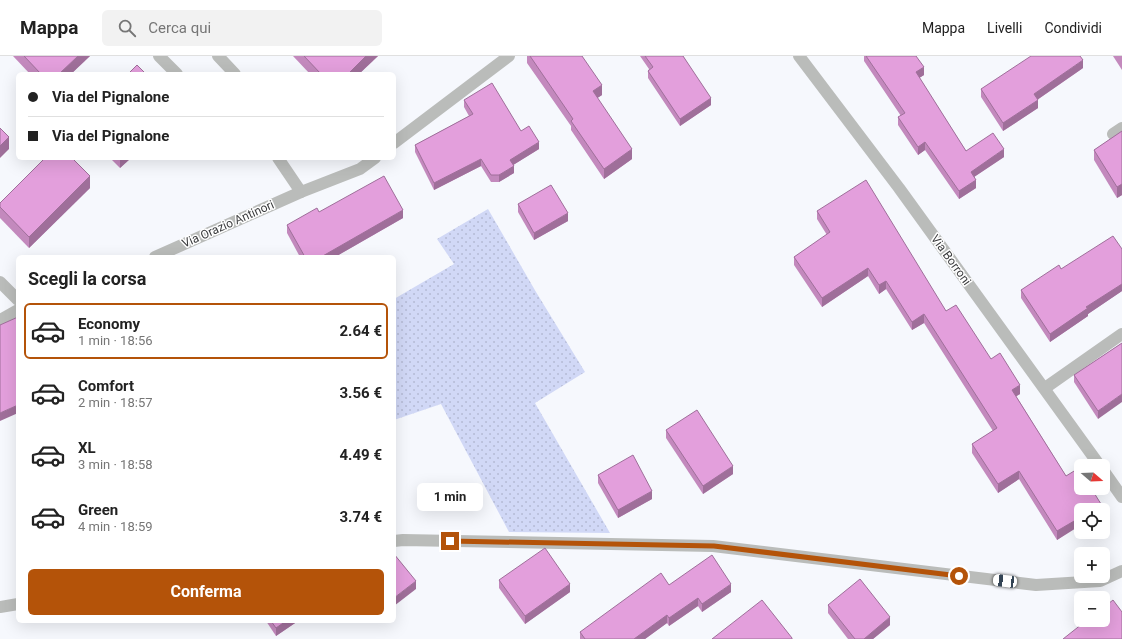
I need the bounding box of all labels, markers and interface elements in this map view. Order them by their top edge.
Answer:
search box [102,10,382,46]
text: Mappa [20,16,78,39]
icon: search [116,17,138,39]
text: Cerca qui [148,19,211,37]
text: Mappa [922,20,965,36]
text: Livelli [987,20,1022,36]
text: Condividi [1044,20,1102,36]
text: Via del Pignalone [52,88,169,106]
text: Via del Pignalone [52,127,169,145]
street label: Via Orazio Antinori [180,197,276,251]
street label: Via Borroni [928,232,974,288]
text: Scegli la corsa [28,268,146,289]
icon: car [30,313,66,349]
text: Economy [78,315,140,333]
text: 2.64 € [339,322,382,340]
text: 1 min · 18:56 [78,333,153,348]
icon: car [30,375,66,411]
text: Comfort [78,377,134,395]
text: 3.56 € [339,384,382,402]
text: 2 min · 18:57 [78,395,153,410]
icon: car [30,437,66,473]
text: XL [78,439,96,457]
text: 4.49 € [339,446,382,464]
text: 3 min · 18:58 [78,457,153,472]
north arrow [1074,459,1110,495]
map controls [1074,459,1110,627]
callout: 1 min [417,483,483,511]
text: 1 min [434,489,466,504]
icon: car [30,499,66,535]
text: Green [78,501,118,519]
button: locate [1074,503,1110,539]
text: 3.74 € [339,508,382,526]
text: 4 min · 18:59 [78,519,153,534]
route end [441,532,459,550]
button: + [1074,547,1110,583]
route start [950,567,968,585]
button: Conferma [28,569,384,615]
car [992,574,1018,588]
button: − [1074,591,1110,627]

